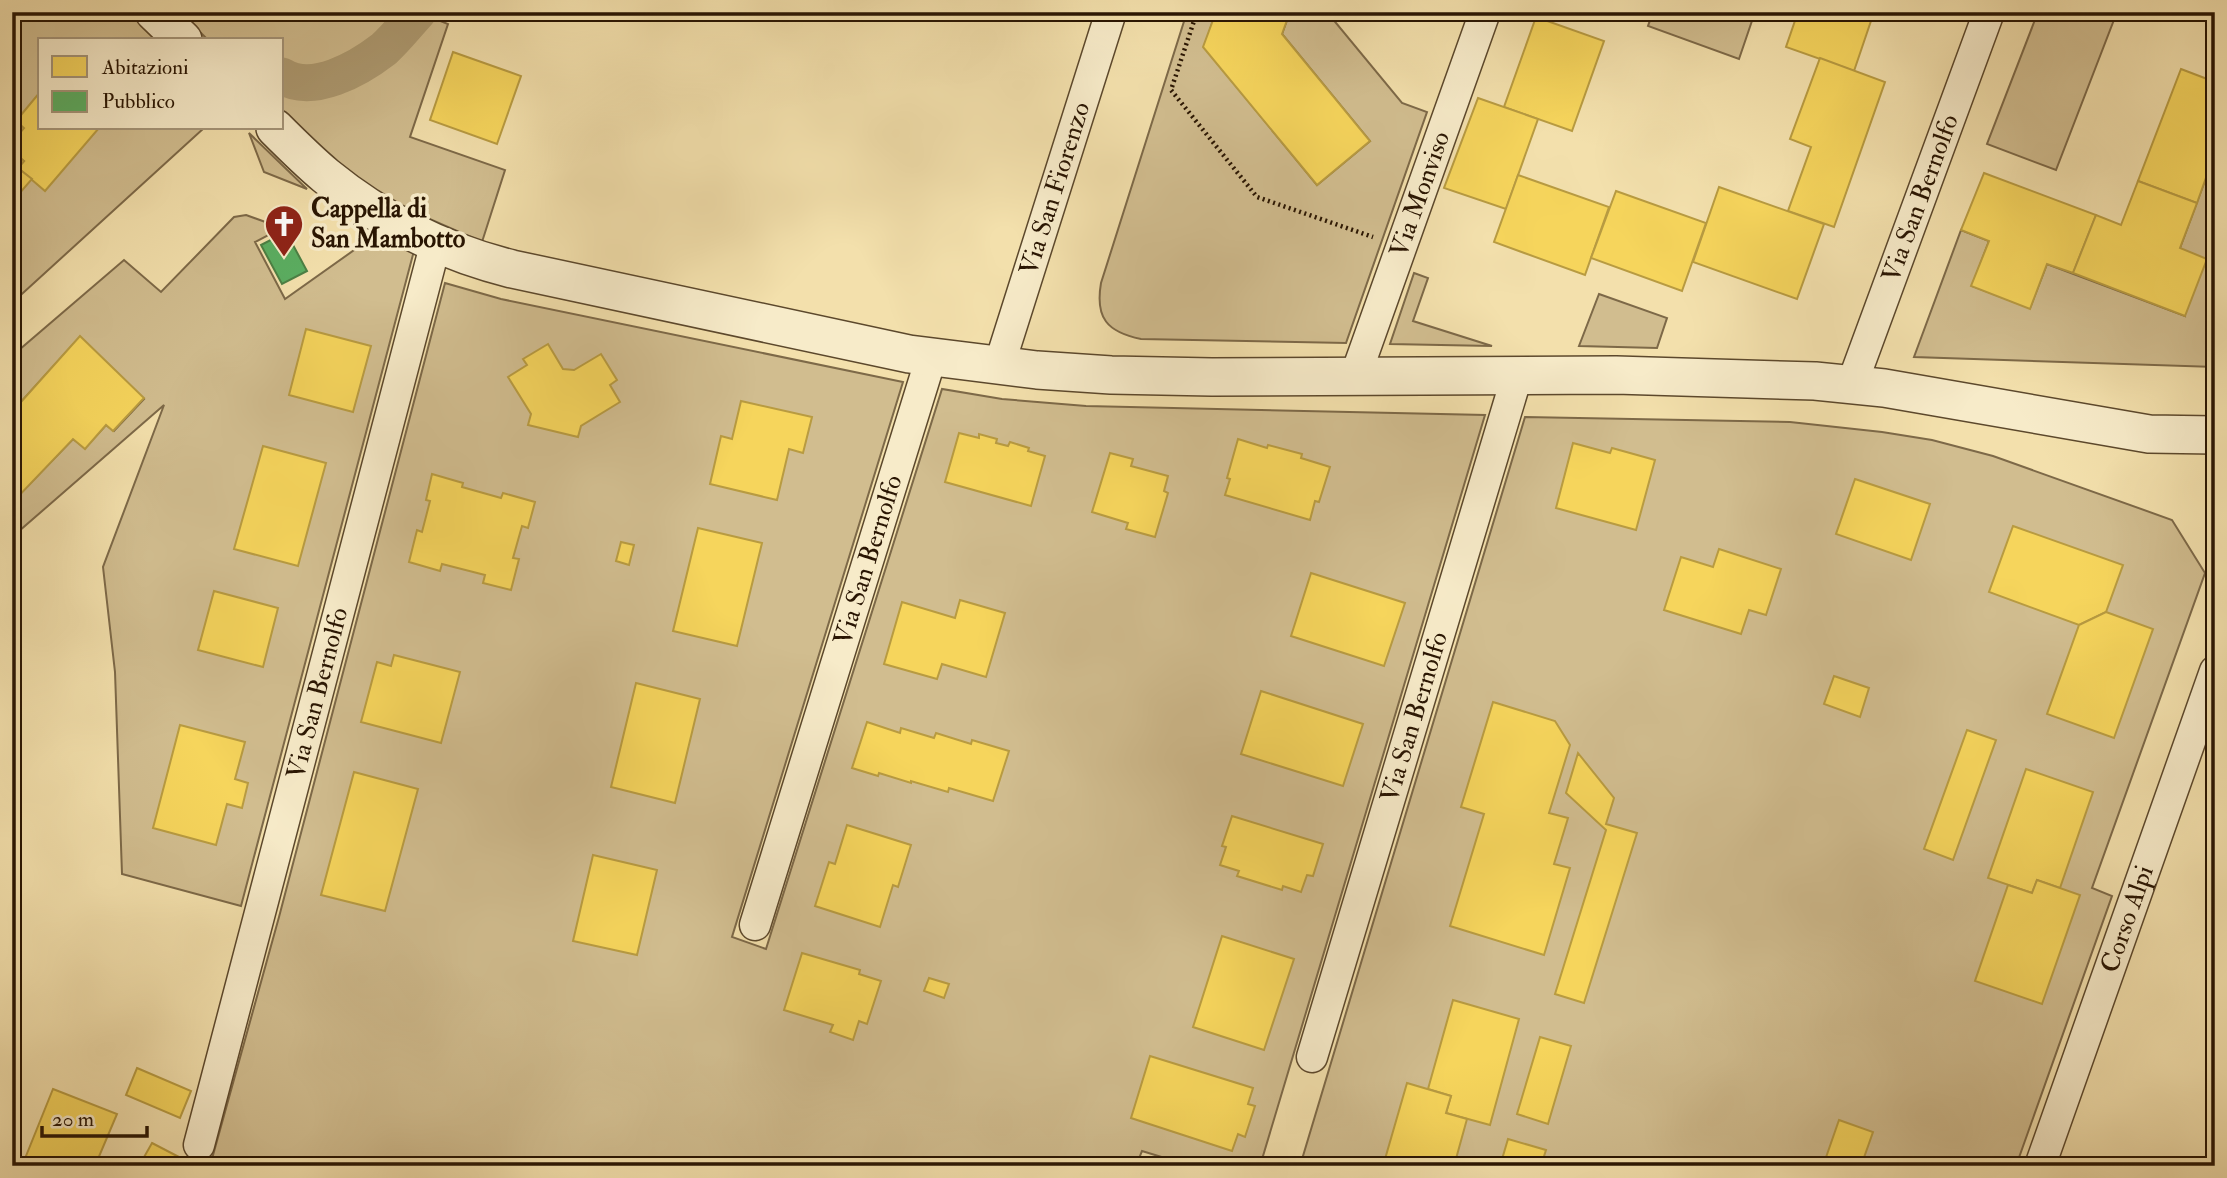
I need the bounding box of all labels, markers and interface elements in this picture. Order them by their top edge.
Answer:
legend [38,38,284,130]
text: Abitazioni [101,54,189,81]
text: Pubblico [102,88,175,115]
street label: Via San Fiorenzo [1013,98,1097,279]
street label: Via San Bernolfo [1875,110,1966,286]
street label: Via Monviso [1383,127,1457,261]
place label: Cappella di San Mambotto [311,193,466,255]
church icon: Cappella di San Mambotto [263,203,305,258]
street label: Via San Bernolfo [827,471,910,649]
street label: Via San Bernolfo [280,604,355,783]
street label: Via San Bernolfo [1374,628,1455,806]
street label: Corso Alpi [2094,861,2161,977]
scale bar [42,1094,147,1138]
text: 20 m [52,1106,94,1133]

